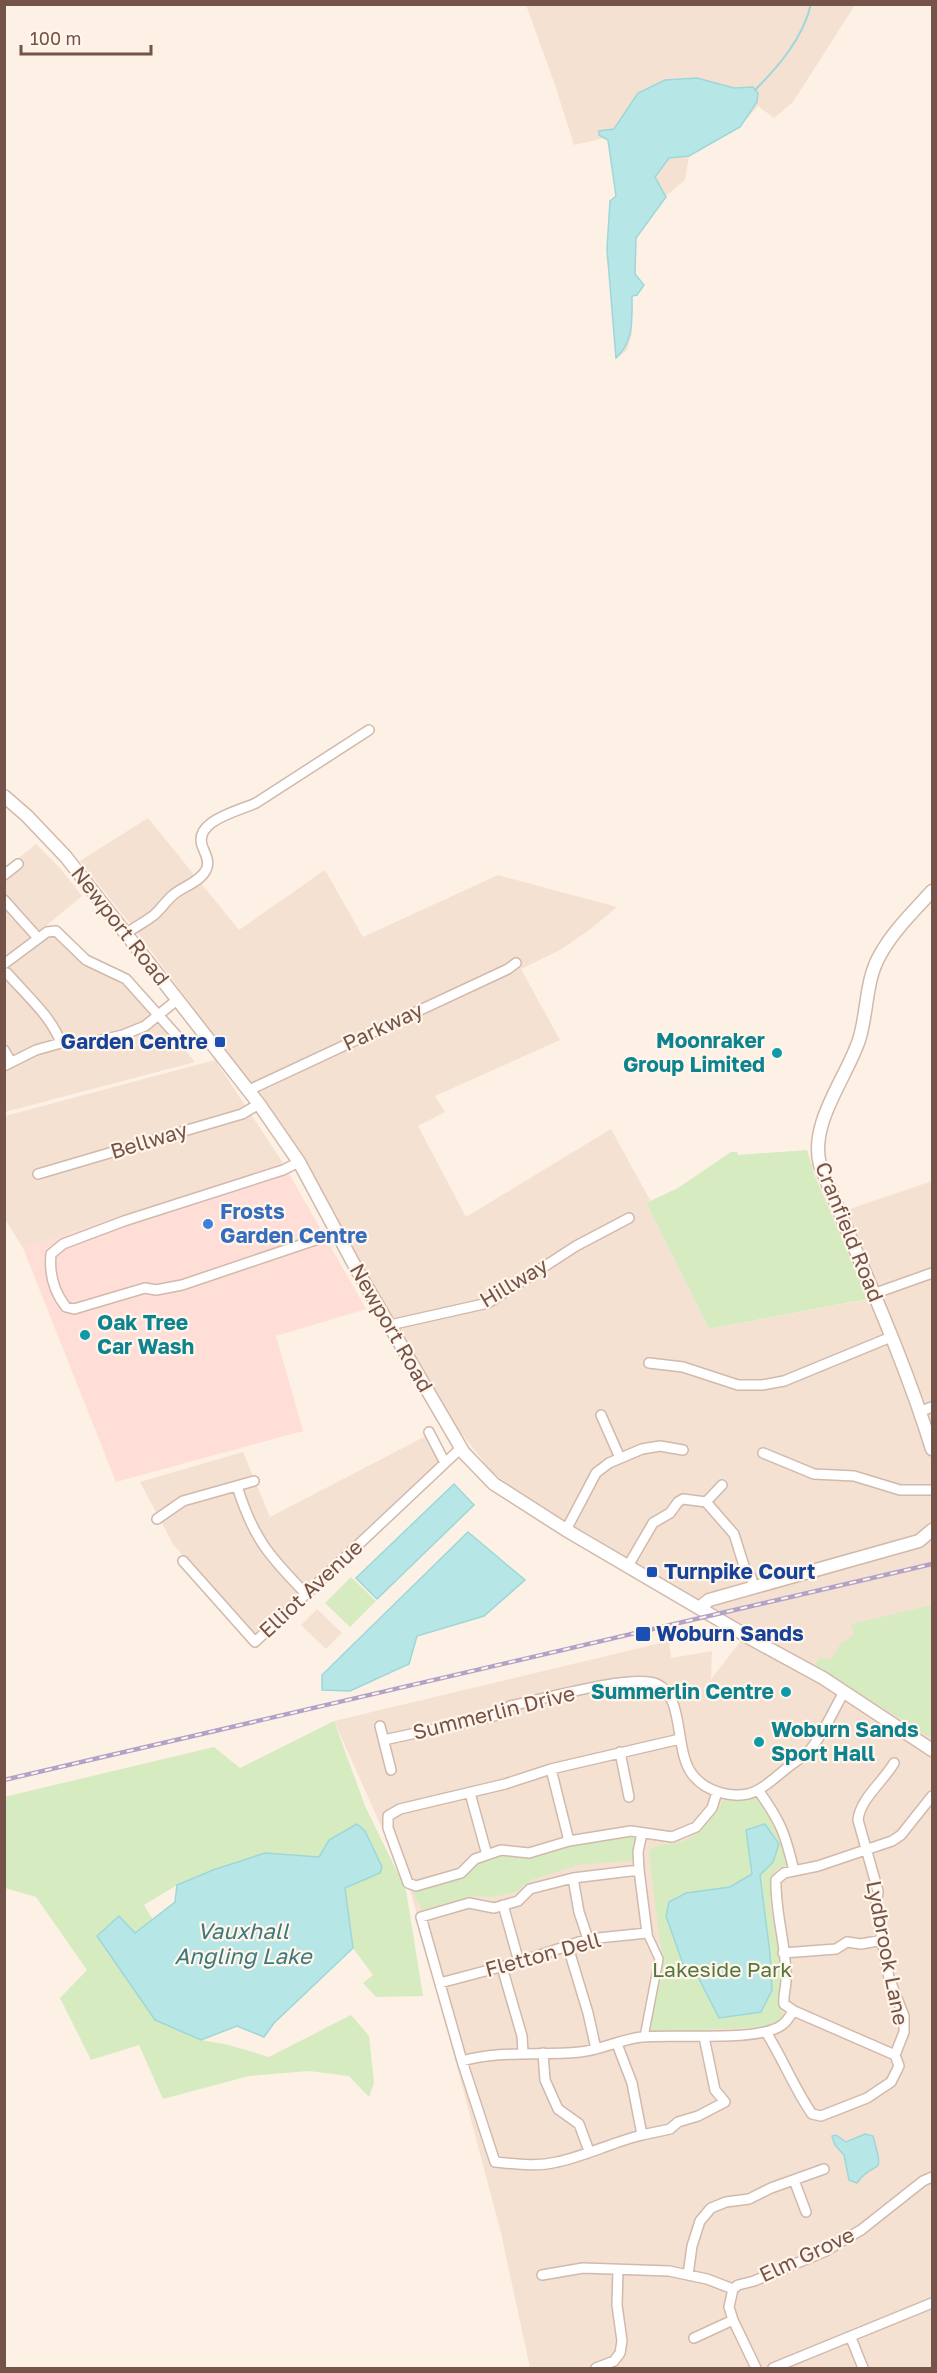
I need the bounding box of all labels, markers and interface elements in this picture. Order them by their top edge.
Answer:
scale bar [21,18,152,56]
text: 100 m [30,27,81,49]
street label: Newport Road [66,861,175,990]
street label: Parkway [338,996,427,1056]
place label: Moonraker Group Limited [623,1027,765,1077]
place label: Garden Centre [61,1028,208,1054]
marker: Garden Centre [213,1035,227,1049]
marker: Moonraker Group Limited [770,1046,784,1060]
street label: Bellway [107,1116,191,1164]
street label: Cranfield Road [810,1158,890,1305]
place label: Frosts Garden Centre [220,1198,367,1248]
marker: Frosts Garden Centre [201,1217,215,1231]
street label: Hillway [475,1252,552,1313]
street label: Newport Road [345,1259,439,1396]
place label: Oak Tree Car Wash [97,1309,194,1359]
marker: Oak Tree Car Wash [78,1328,92,1342]
street label: Elliot Avenue [253,1534,368,1643]
place label: Turnpike Court [664,1558,815,1584]
marker: Turnpike Court [645,1565,659,1579]
place label: Woburn Sands [656,1620,804,1646]
marker: Woburn Sands [634,1625,652,1643]
place label: Summerlin Centre [591,1678,774,1704]
street label: Summerlin Drive [410,1679,578,1745]
marker: Summerlin Centre [779,1685,793,1699]
place label: Woburn Sands Sport Hall [771,1716,919,1766]
marker: Woburn Sands Sport Hall [752,1735,766,1749]
street label: Lydbrook Lane [861,1878,915,2027]
water label: Vauxhall Angling Lake [174,1917,314,1969]
street label: Fletton Dell [482,1926,604,1982]
park label: Lakeside Park [652,1956,792,1982]
street label: Elm Grove [755,2221,858,2287]

